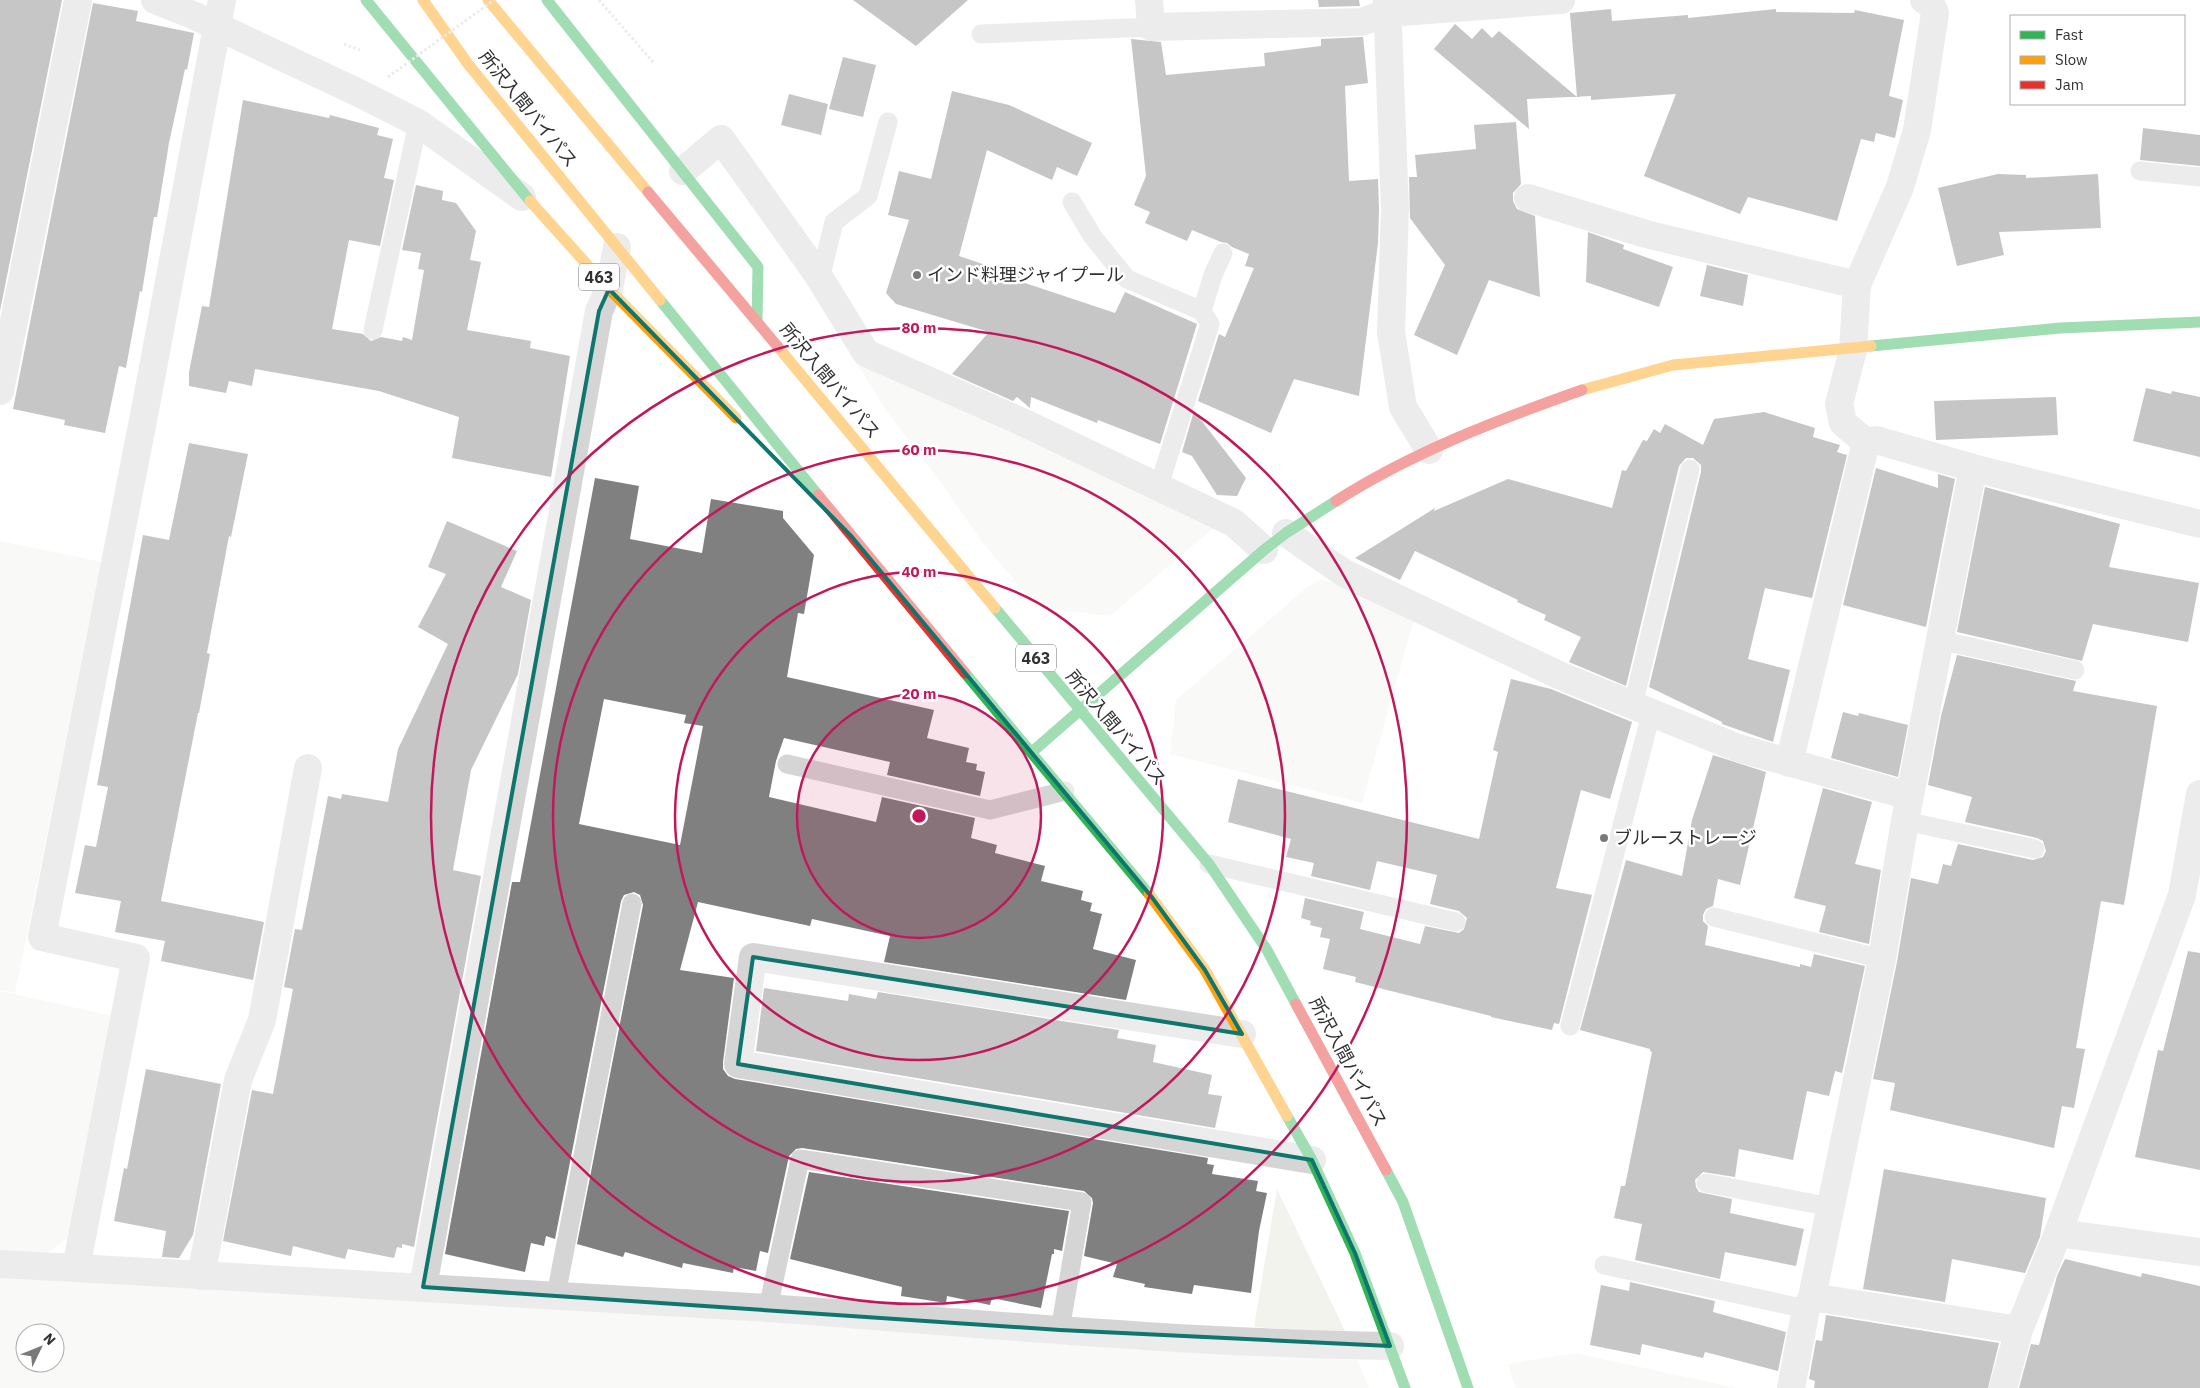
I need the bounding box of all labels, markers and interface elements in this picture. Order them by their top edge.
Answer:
legend [2010,15,2185,105]
text: Fast [2055,25,2083,44]
street label: 所沢入間バイパス [474,46,583,172]
text: Slow [2055,50,2088,69]
text: Jam [2055,75,2084,94]
place label: インド料理ジャイプール [927,263,1124,286]
road number: 463 [579,264,619,290]
marker: インド料理ジャイプール [911,269,923,281]
street label: 所沢入間バイパス [775,318,885,443]
text: 80 m [902,318,936,337]
text: 60 m [902,440,936,459]
text: 40 m [902,562,936,581]
road number: 463 [1016,644,1056,671]
street label: 所沢入間バイパス [1061,665,1171,790]
text: 20 m [902,684,936,703]
centre of rings [910,807,928,825]
place label: ブルーストレージ [1614,826,1757,849]
marker: ブルーストレージ [1598,832,1610,844]
street label: 所沢入間バイパス [1305,993,1392,1131]
north arrow [15,1323,65,1373]
text: N [39,1329,60,1349]

